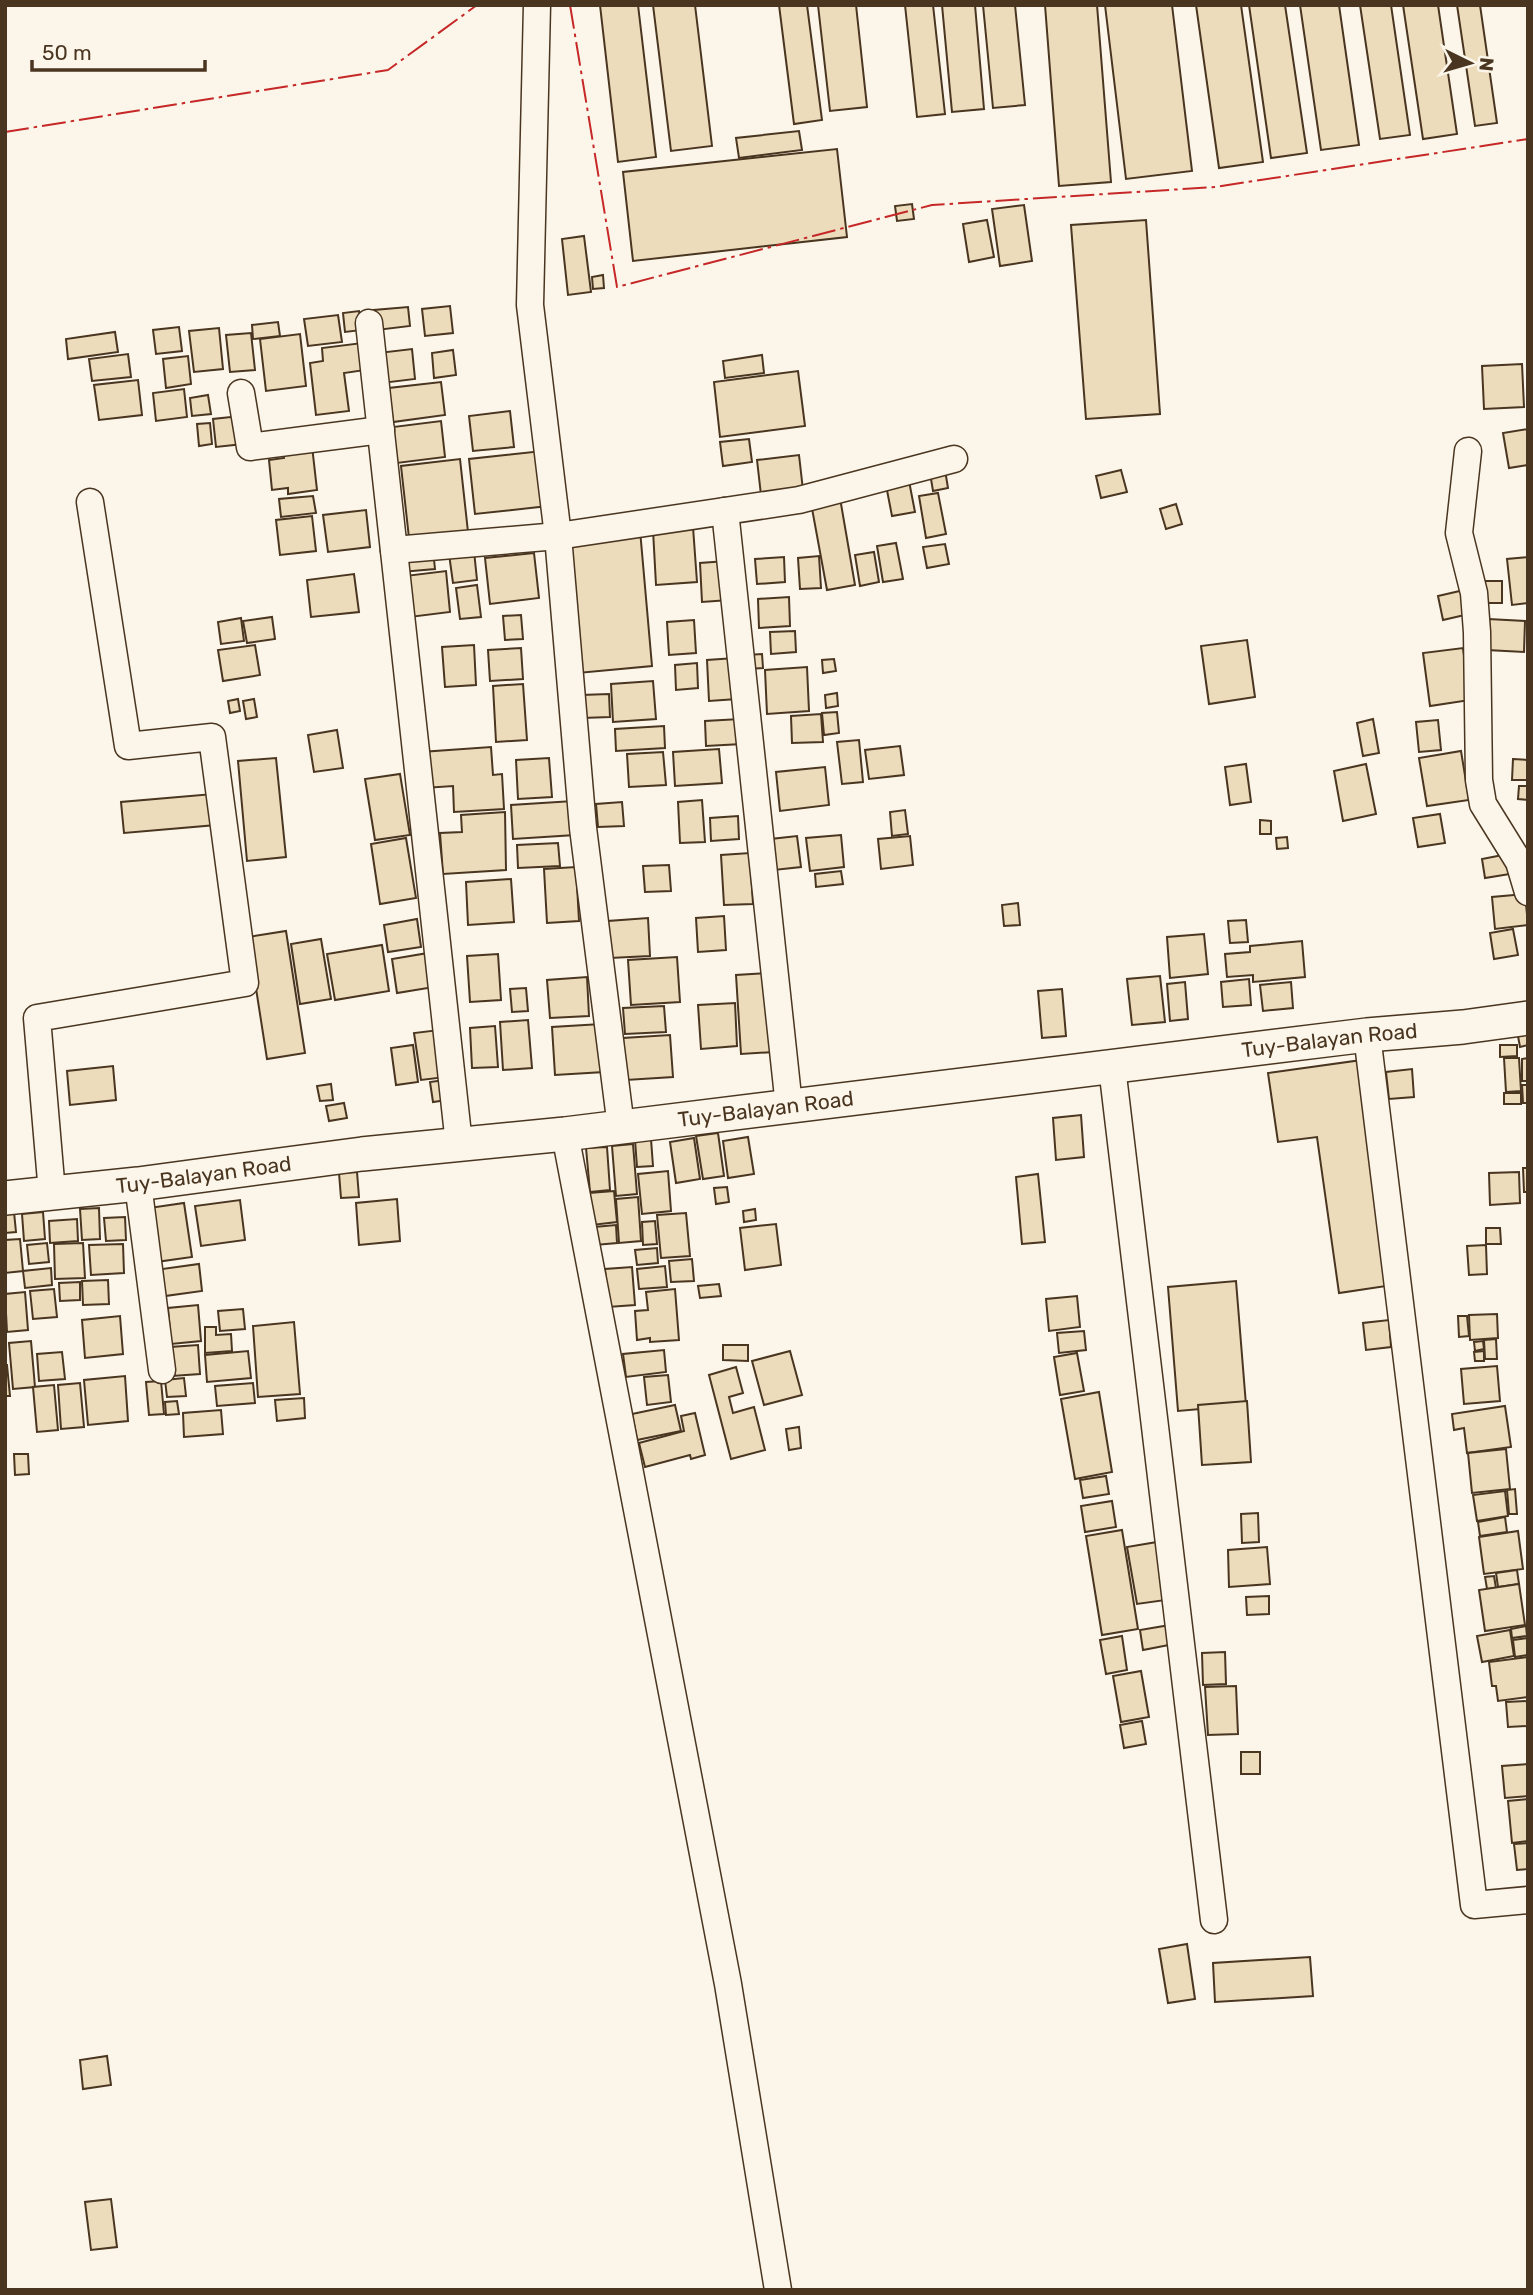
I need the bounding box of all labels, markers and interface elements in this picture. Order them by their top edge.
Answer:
scale bar [32,28,205,72]
north arrow [1435,28,1505,98]
text: 50 m [42,40,92,65]
text: N [1474,57,1498,72]
street label: Tuy-Balayan Road [1240,1018,1418,1062]
street label: Tuy-Balayan Road [676,1085,855,1132]
street label: Tuy-Balayan Road [115,1151,293,1198]

